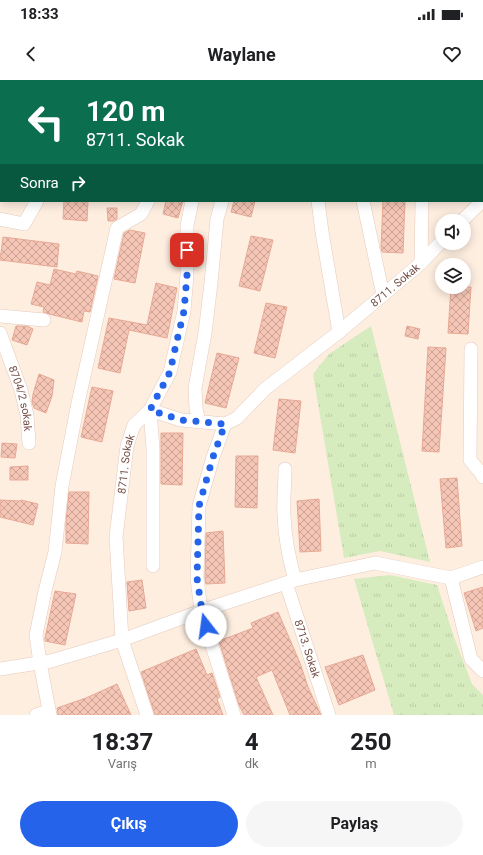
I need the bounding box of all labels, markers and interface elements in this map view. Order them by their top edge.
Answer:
text: 18:33 [20,5,59,23]
icon: back [20,43,42,65]
icon: heart [441,43,463,65]
text: Waylane [207,44,276,65]
text: 120 m [86,95,165,128]
icon: left [20,96,72,148]
text: 8711. Sokak [86,129,185,150]
icon: right [67,172,89,194]
text: Sonra [20,174,59,192]
map controls [435,214,471,294]
button: sound [435,214,471,250]
pin [170,233,204,267]
icon: arrive [176,239,198,261]
button: layers [435,258,471,294]
street label: 8711. Sokak [368,260,423,309]
street label: 8704/2 sokak [6,364,35,432]
street label: 8711. Sokak [115,432,137,494]
position arrow [185,605,227,647]
street label: 8713. Sokak [292,618,323,680]
text: 18:37 [91,728,153,756]
text: 4 [245,728,259,756]
text: 250 [350,728,391,756]
text: Varış [108,756,137,771]
text: dk [245,756,259,771]
text: m [365,756,377,771]
button: Çıkış [20,801,238,847]
button: Paylaş [246,801,463,847]

